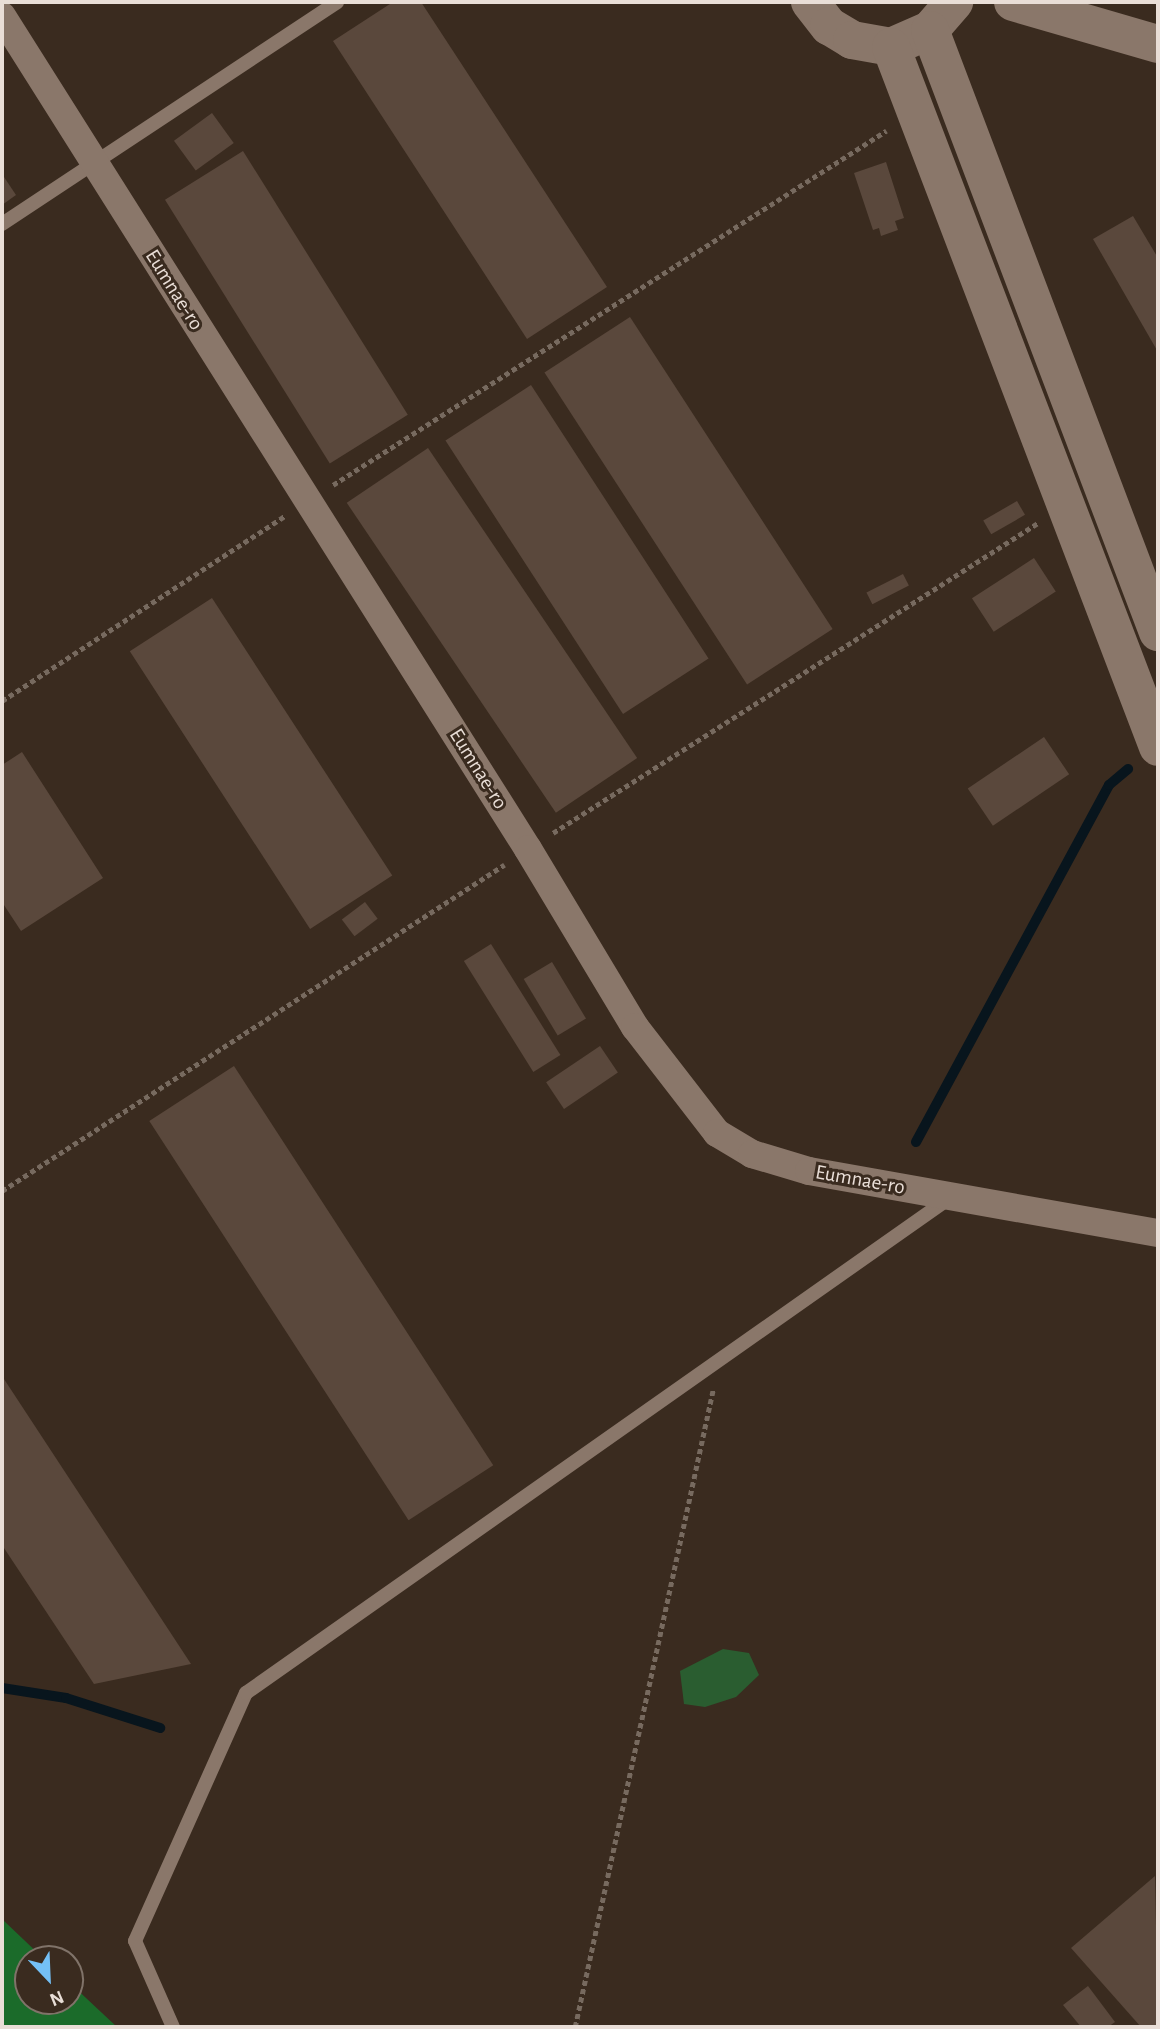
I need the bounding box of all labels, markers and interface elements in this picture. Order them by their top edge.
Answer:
street label: Eumnae-ro [139,245,209,335]
street label: Eumnae-ro [443,724,513,814]
street label: Eumnae-ro [813,1160,907,1200]
north arrow [14,1945,84,2015]
text: N [47,1987,66,2009]

